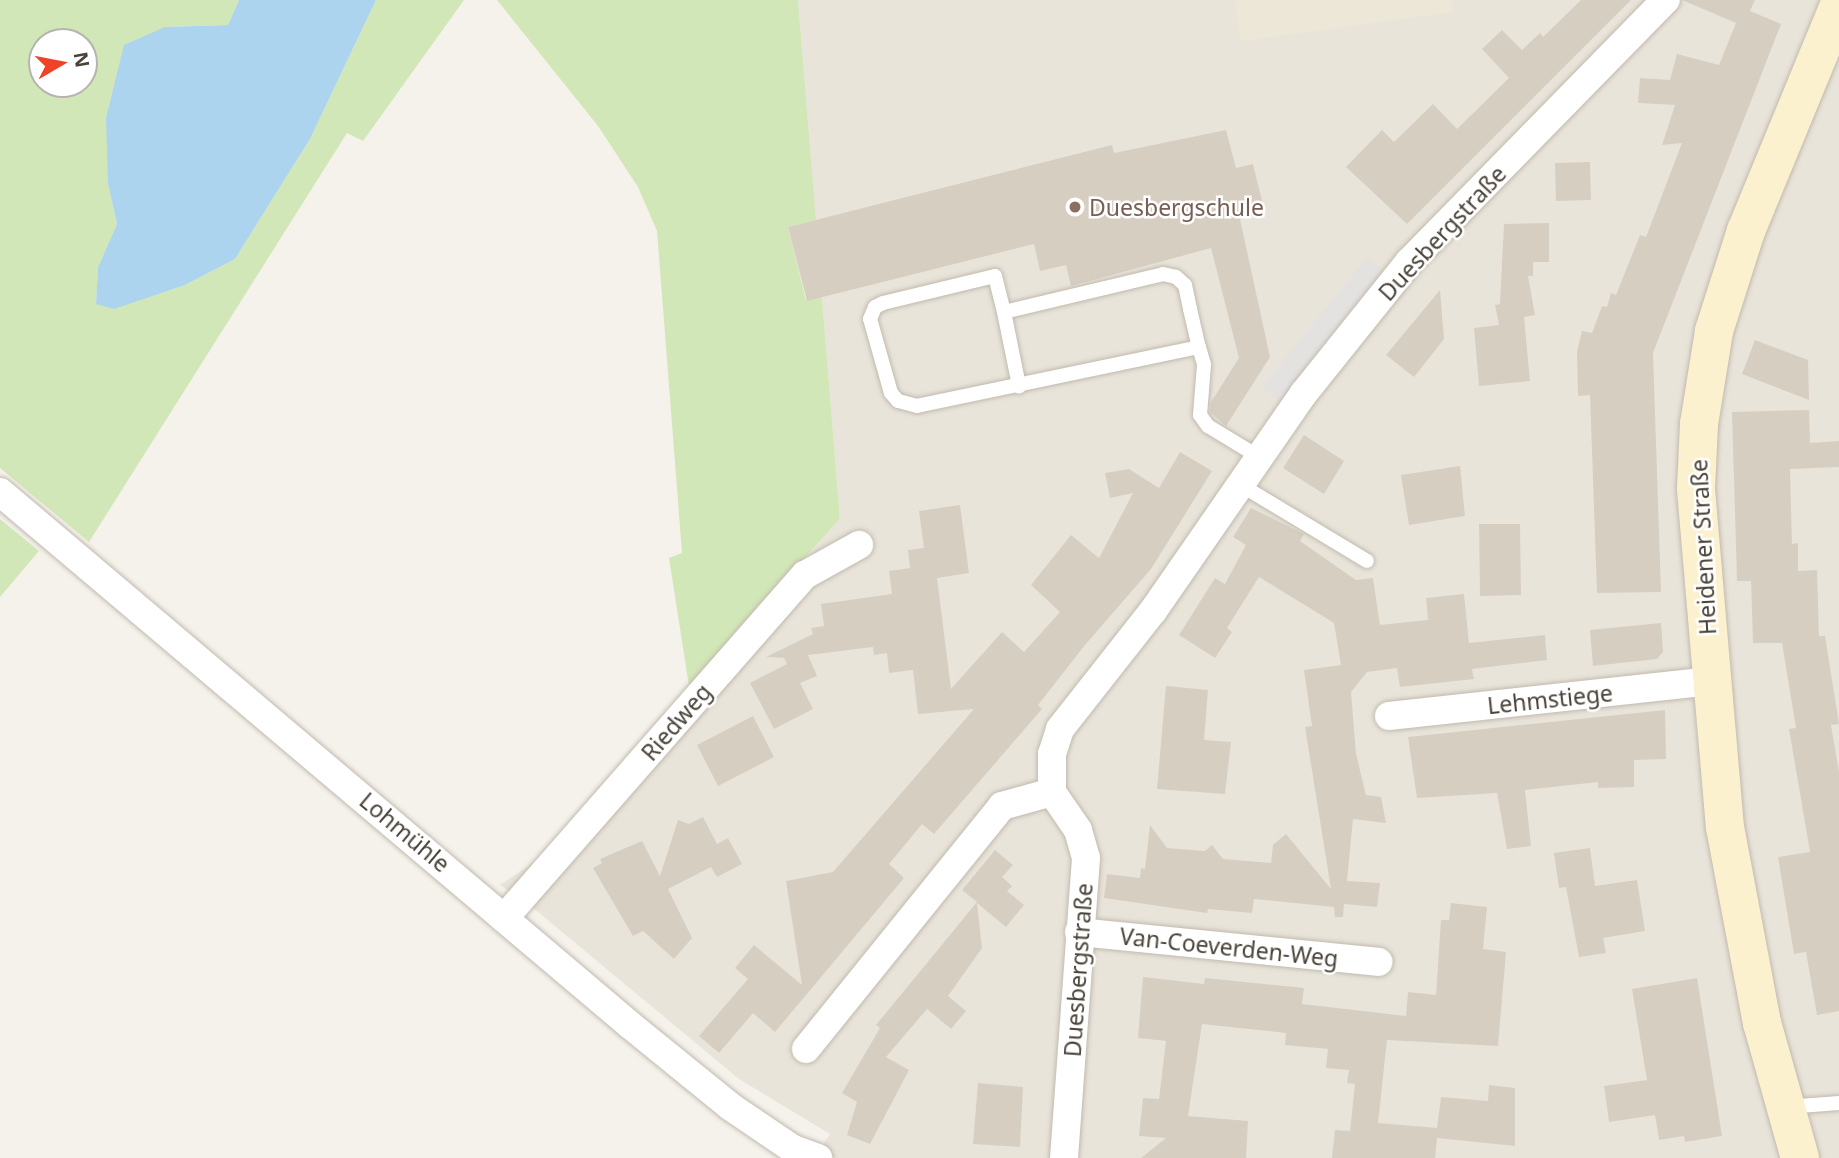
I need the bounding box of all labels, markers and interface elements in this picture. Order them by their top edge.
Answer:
north arrow [28,28,98,98]
text: N [68,50,96,70]
street label: Duesbergstraße [1372,160,1512,306]
place label: Duesbergschule [1089,193,1264,221]
marker: Duesbergschule [1067,199,1083,215]
street label: Heidener Straße [1685,458,1721,636]
street label: Riedweg [635,678,717,766]
street label: Lehmstiege [1486,679,1614,719]
street label: Lohmühle [354,786,456,878]
street label: Duesbergstraße [1058,882,1098,1058]
street label: Van-Coeverden-Weg [1119,922,1339,972]

